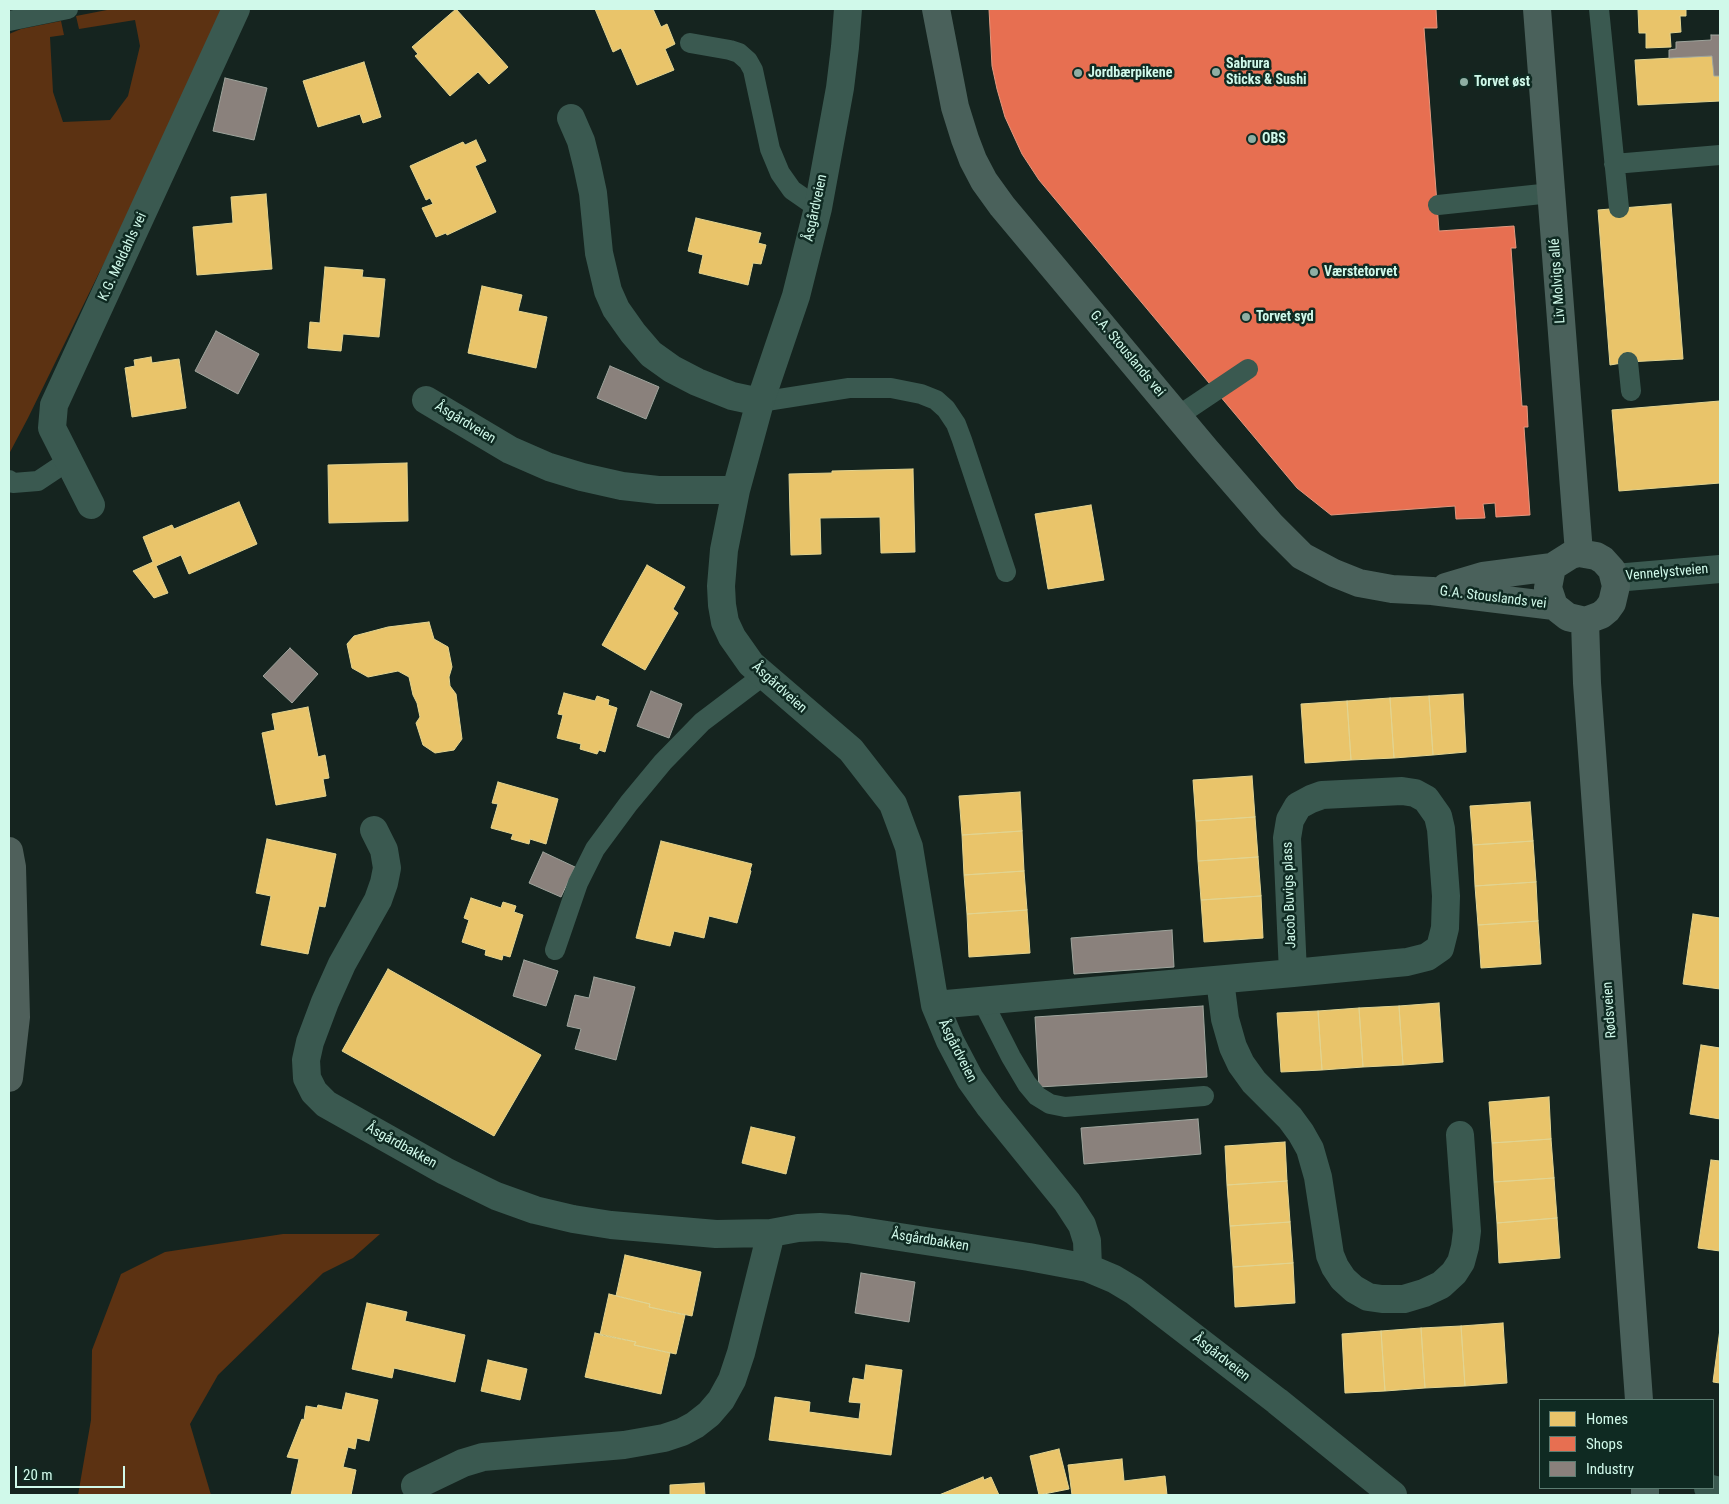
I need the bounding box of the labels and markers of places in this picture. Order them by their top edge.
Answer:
place label: Sabrura Sticks & Sushi [1226,56,1307,88]
place label: Jordbærpikene [1088,65,1172,81]
marker: Sabrura Sticks & Sushi [1210,66,1222,78]
marker: Jordbærpikene [1072,67,1084,79]
place label: Torvet øst [1474,74,1530,90]
marker: Torvet øst [1458,76,1470,88]
place label: OBS [1262,131,1286,147]
marker: OBS [1246,133,1258,145]
place label: Værstetorvet [1324,264,1397,280]
marker: Værstetorvet [1308,266,1320,278]
place label: Torvet syd [1256,309,1314,325]
marker: Torvet syd [1240,311,1252,323]

